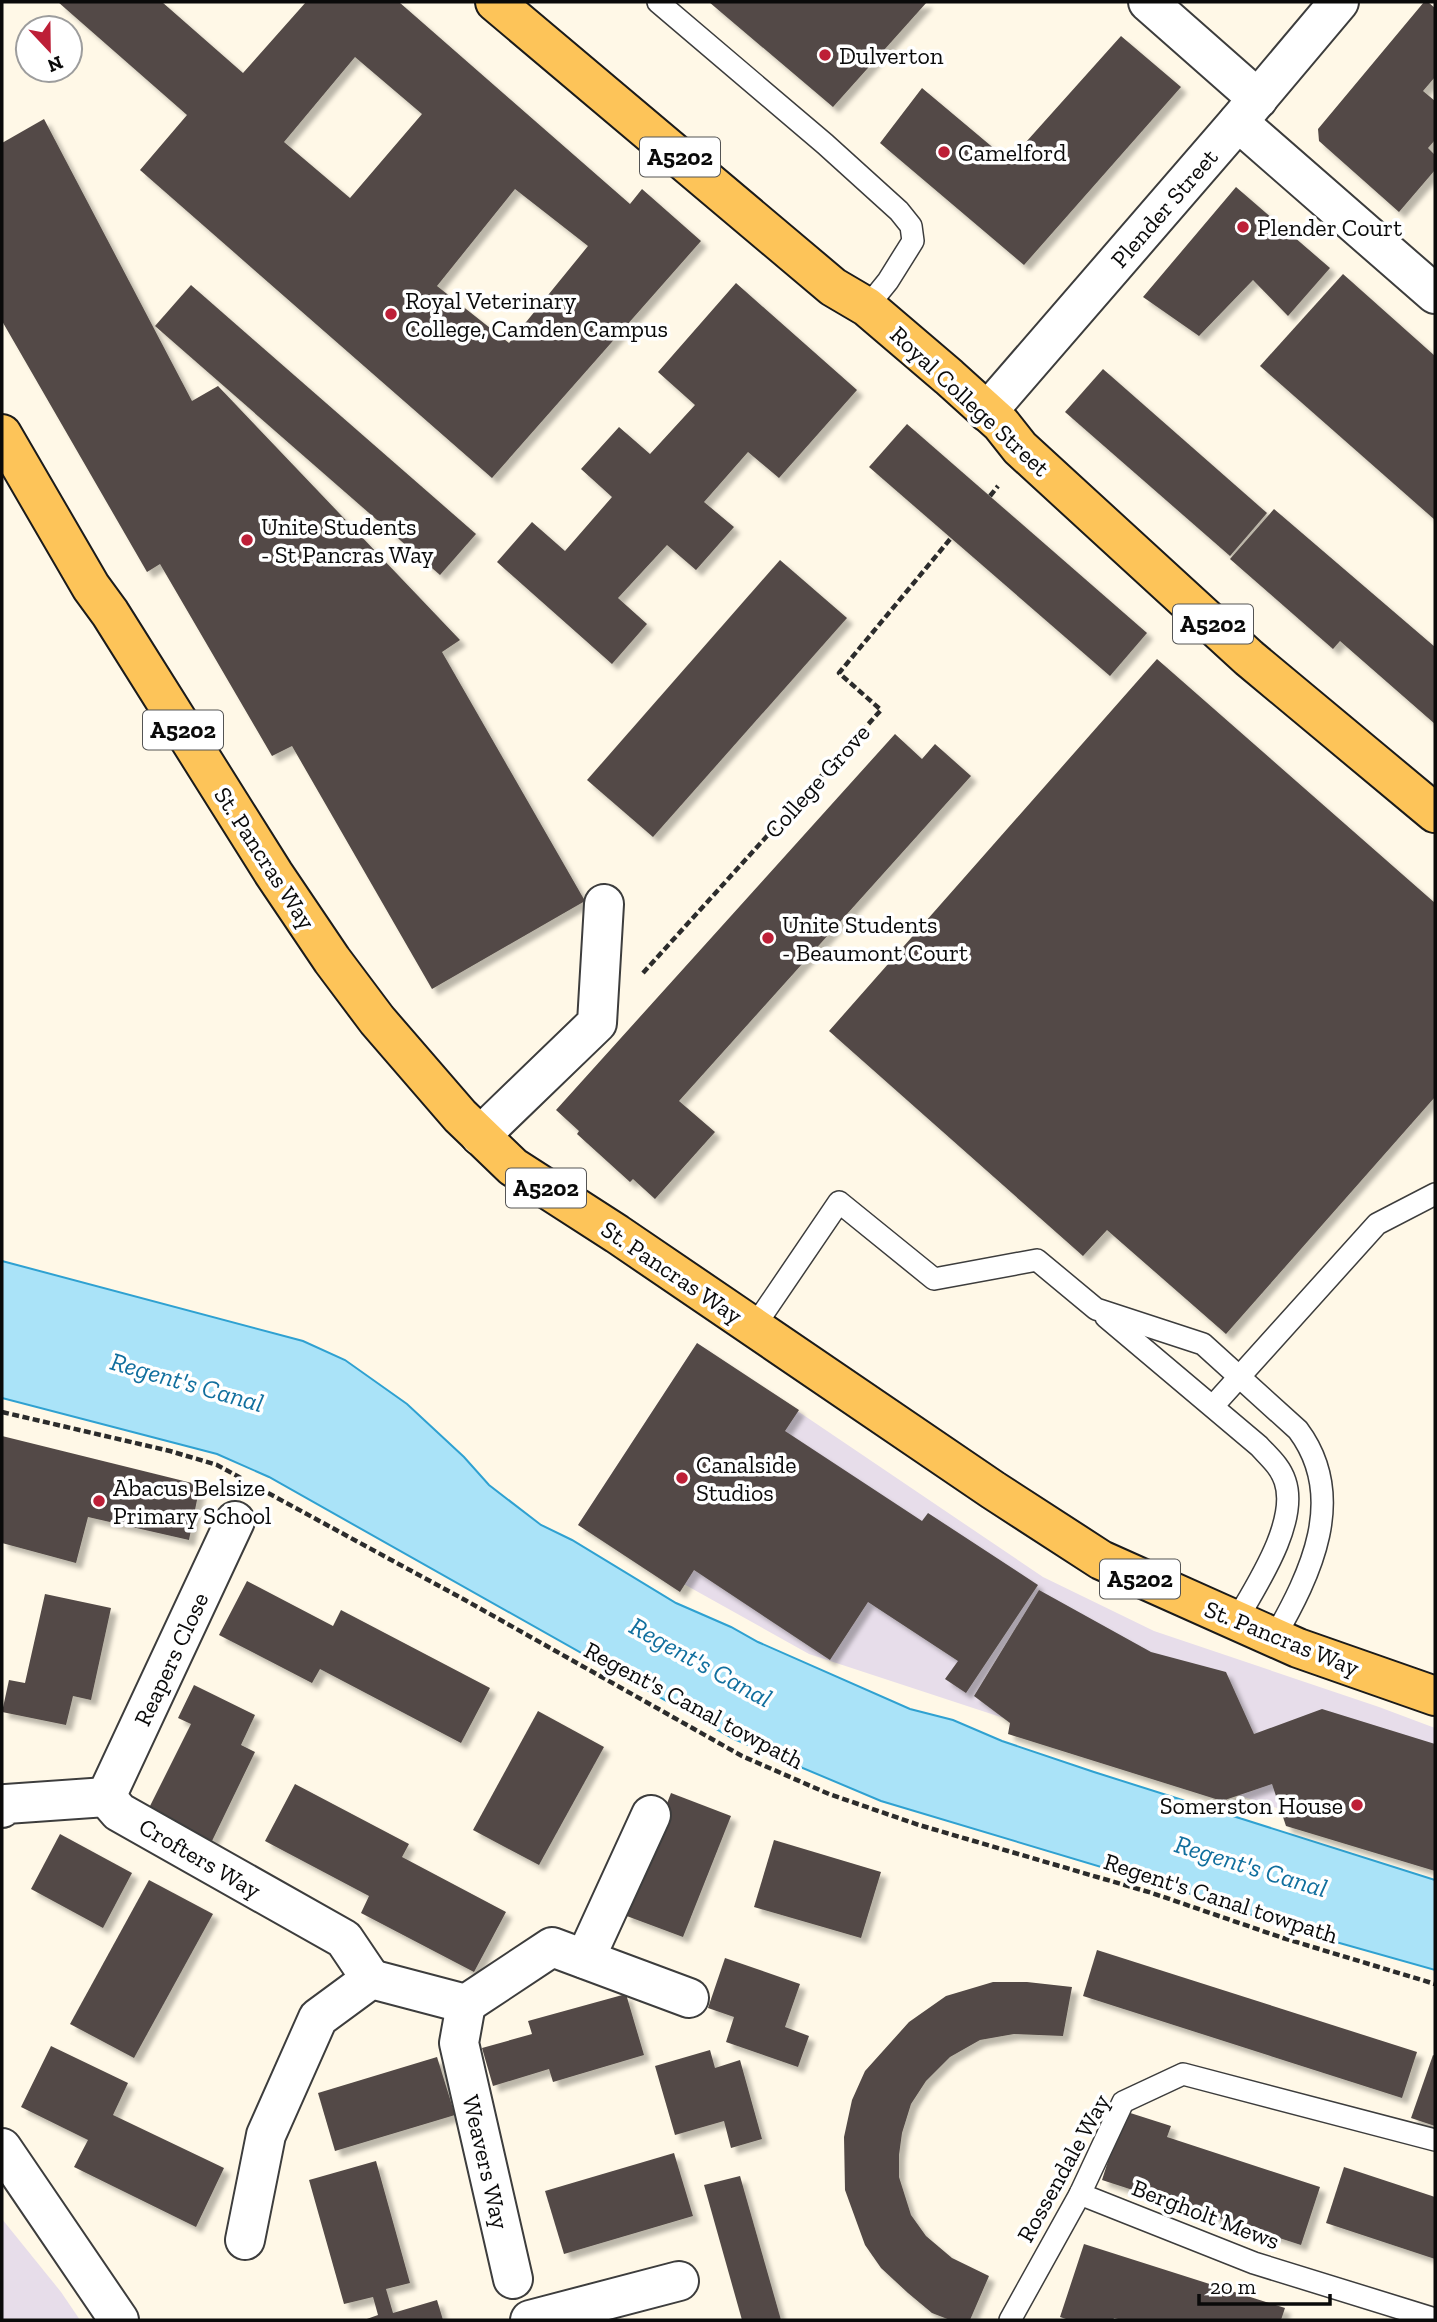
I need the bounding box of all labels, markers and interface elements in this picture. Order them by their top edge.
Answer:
north arrow [14,14,84,84]
place label: Dulverton [839,41,944,70]
marker: Dulverton [817,47,833,63]
text: N [44,51,66,78]
road number: A5202 [640,138,720,176]
place label: Camelford [958,138,1067,167]
street label: Plender Street [1104,143,1224,273]
marker: Camelford [936,144,952,160]
place label: Plender Court [1257,213,1402,242]
marker: Plender Court [1235,219,1251,235]
place label: Royal Veterinary College, Camden Campus [405,286,668,343]
marker: Royal Veterinary College, Camden Campus [383,306,399,322]
street label: Royal College Street [884,320,1056,482]
place label: Unite Students - St Pancras Way [261,512,434,569]
marker: Unite Students - St Pancras Way [239,532,255,548]
road number: A5202 [1173,604,1253,644]
road number: A5202 [143,710,223,750]
street label: College Grove [758,718,876,844]
street label: St. Pancras Way [208,781,322,935]
place label: Unite Students - Beaumont Court [782,910,968,967]
marker: Unite Students - Beaumont Court [760,930,776,946]
road number: A5202 [506,1168,586,1208]
street label: St. Pancras Way [596,1214,749,1330]
water label: Regent's Canal [107,1345,267,1419]
place label: Canalside Studios [696,1450,797,1507]
marker: Canalside Studios [674,1470,690,1486]
place label: Abacus Belsize Primary School [113,1473,271,1530]
marker: Abacus Belsize Primary School [91,1493,107,1509]
road number: A5202 [1100,1560,1180,1598]
street label: Reapers Close [127,1588,215,1730]
street label: St. Pancras Way [1201,1594,1364,1682]
water label: Regent's Canal [624,1610,778,1714]
street label: Regent's Canal towpath [579,1635,809,1775]
place label: Somerston House [1160,1791,1343,1820]
marker: Somerston House [1349,1797,1365,1813]
street label: Crofters Way [134,1812,267,1905]
water label: Regent's Canal [1171,1828,1331,1904]
street label: Regent's Canal towpath [1100,1846,1342,1950]
street label: Rossendale Way [1010,2088,1116,2247]
street label: Weavers Way [456,2092,516,2233]
street label: Bergholt Mews [1128,2173,1284,2255]
scale bar [1199,2262,1330,2306]
text: 20 m [1210,2274,1256,2299]

